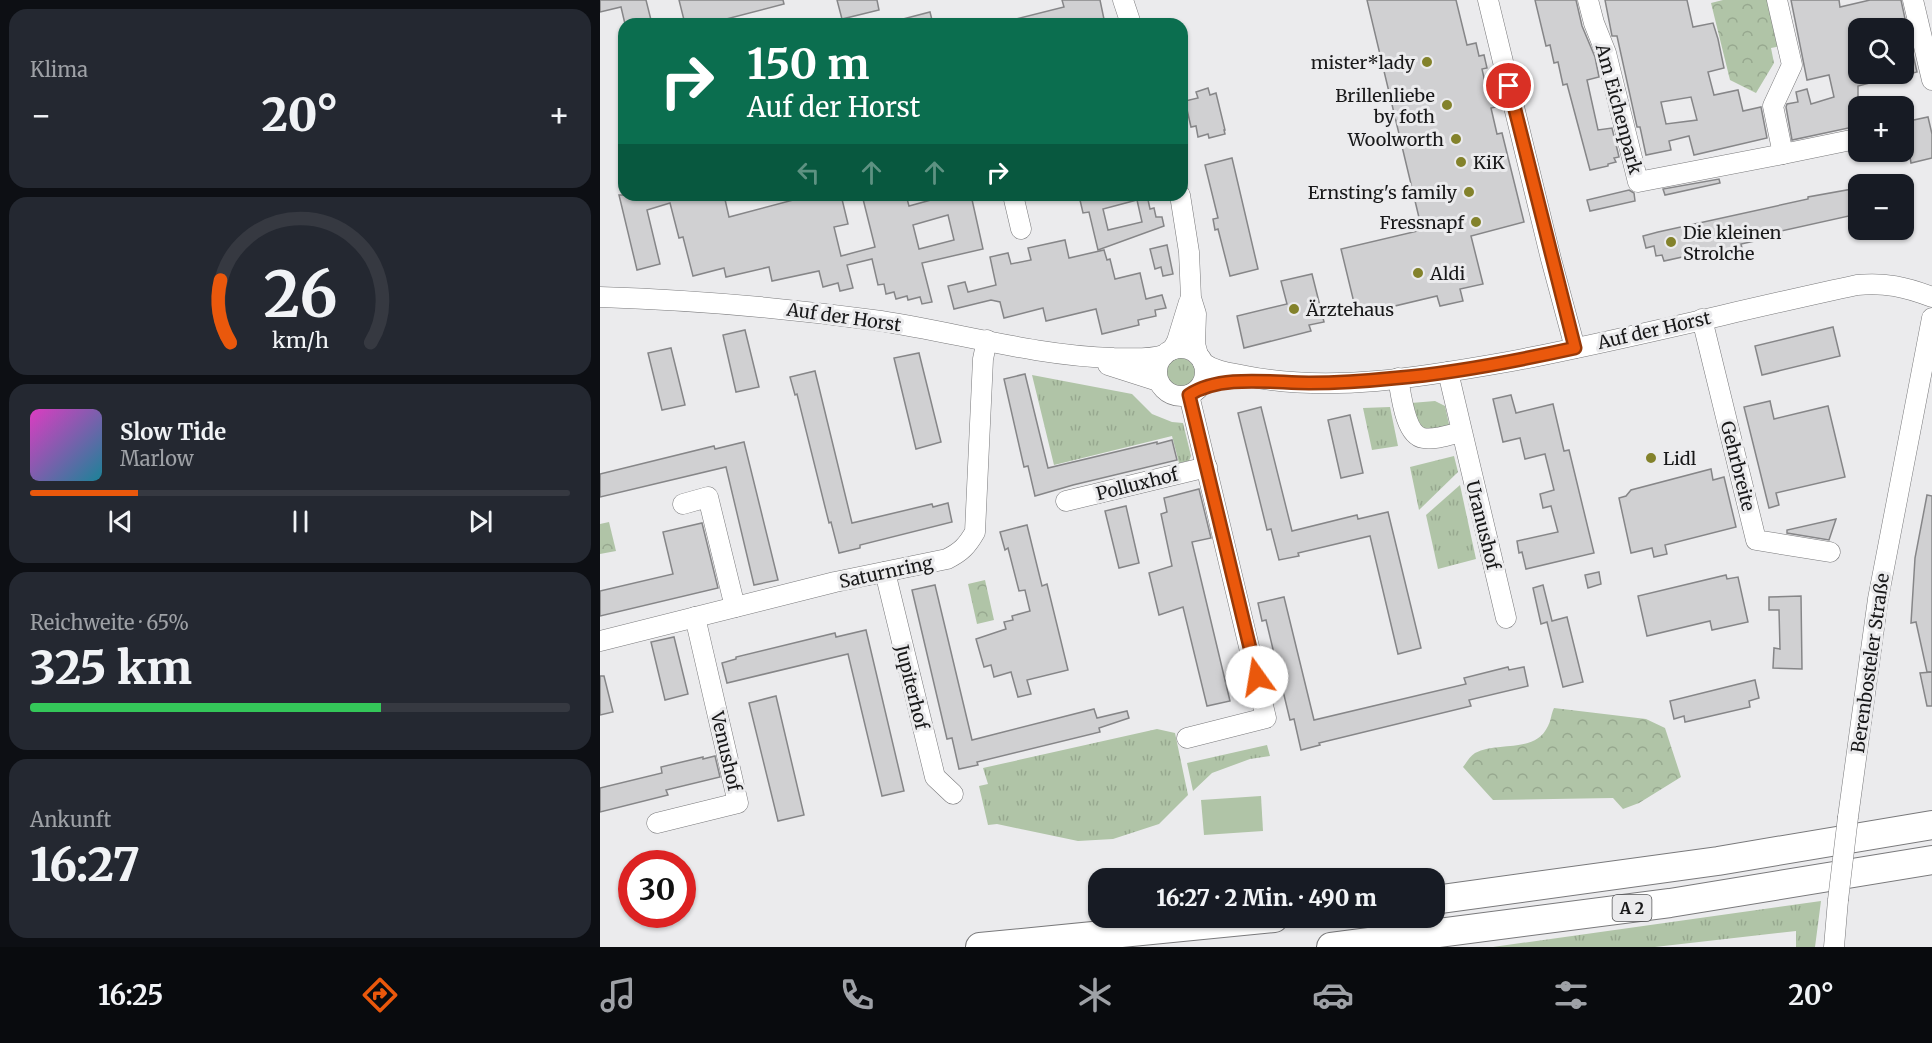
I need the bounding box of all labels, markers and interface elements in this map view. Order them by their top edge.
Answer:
map controls [1848,18,1914,240]
button: search [1848,18,1914,84]
text: 150 m [747,38,869,90]
street label: Am Eichenpark [1590,40,1648,177]
icon: right [648,42,726,120]
place label: mister*lady [1311,51,1416,74]
marker: mister*lady [1420,55,1434,69]
text: Klima [30,57,88,82]
pin [1483,60,1534,111]
icon: arrive [1492,69,1525,102]
place label: Brillenliebe by foth [1335,84,1435,128]
text: 20° [262,87,338,143]
text: Auf der Horst [747,90,920,124]
text: − [30,95,52,136]
text: + [548,95,570,136]
button: + [1848,96,1914,162]
marker: Brillenliebe by foth [1440,98,1454,112]
place label: Woolworth [1347,128,1444,151]
marker: Woolworth [1449,132,1463,146]
place label: KiK [1473,151,1505,174]
marker: KiK [1454,155,1468,169]
icon: left [792,156,825,189]
icon: ahead [855,156,888,189]
icon: ahead [918,156,951,189]
icon: right [981,156,1014,189]
button: − [1848,174,1914,240]
place label: Ernsting's family [1308,181,1458,204]
marker: Ernsting's family [1462,185,1476,199]
place label: Fressnapf [1380,211,1465,234]
marker: Fressnapf [1469,215,1483,229]
place label: Die kleinen Strolche [1683,221,1782,265]
marker: Die kleinen Strolche [1664,235,1678,249]
text: 26 [263,256,337,334]
place label: Aldi [1429,262,1465,285]
marker: Aldi [1411,266,1425,280]
street label: Auf der Horst [784,297,903,336]
place label: Ärztehaus [1305,298,1394,321]
marker: Ärztehaus [1287,302,1301,316]
street label: Auf der Horst [1594,306,1713,354]
text: km/h [272,327,328,354]
text: Slow Tide [120,418,226,446]
street label: Gehrbreite [1716,419,1760,513]
text: Marlow [120,446,194,471]
place label: Lidl [1663,447,1697,470]
marker: Lidl [1644,451,1658,465]
street label: Polluxhof [1094,462,1181,505]
street label: Uranushof [1461,478,1505,573]
icon: previous [104,505,137,538]
icon: pause [284,505,317,538]
icon: next [464,505,497,538]
street label: Saturnring [837,551,935,593]
street label: Berenbosteler Straße [1846,572,1894,754]
text: Reichweite · 65% [30,610,189,635]
text: 325 km [30,640,192,696]
street label: Jupiterhof [890,641,934,733]
position arrow [1225,645,1289,709]
street label: Venushof [705,708,747,794]
text: Ankunft [30,807,111,832]
text: 16:27 [30,837,140,893]
speed limit sign: 30 [618,850,696,928]
text: 16:27 · 2 Min. · 490 m [1156,884,1377,912]
road number: A 2 [1612,895,1652,921]
icon: directions [359,974,401,1016]
icon: music [597,974,639,1016]
icon: phone [836,974,878,1016]
icon: climate [1074,974,1116,1016]
icon: car [1312,974,1354,1016]
icon: filters [1550,974,1592,1016]
text: 16:25 [98,978,163,1012]
text: 20° [1788,978,1834,1012]

